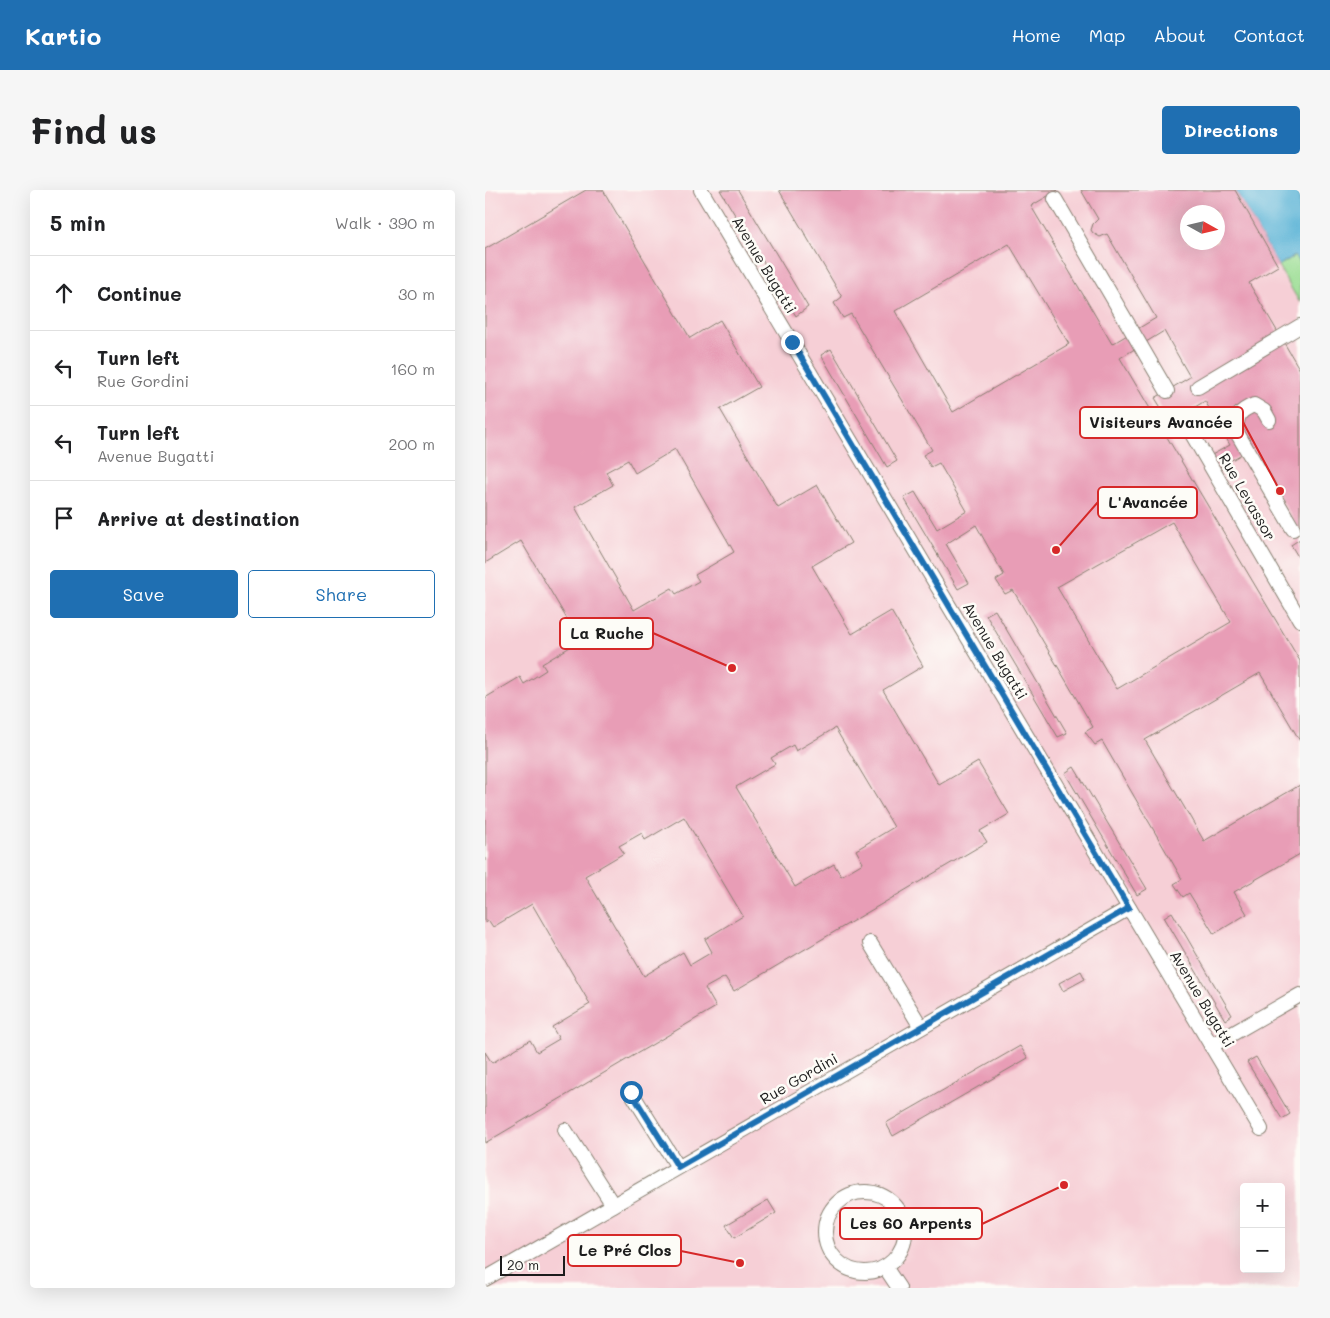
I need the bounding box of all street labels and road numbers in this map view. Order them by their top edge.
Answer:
street label: Avenue Bugatti [728,212,802,317]
street label: Rue Levassor [1215,449,1281,544]
street label: Avenue Bugatti [959,598,1033,703]
street label: Avenue Bugatti [1166,946,1240,1051]
street label: Rue Gordini [756,1048,841,1108]

